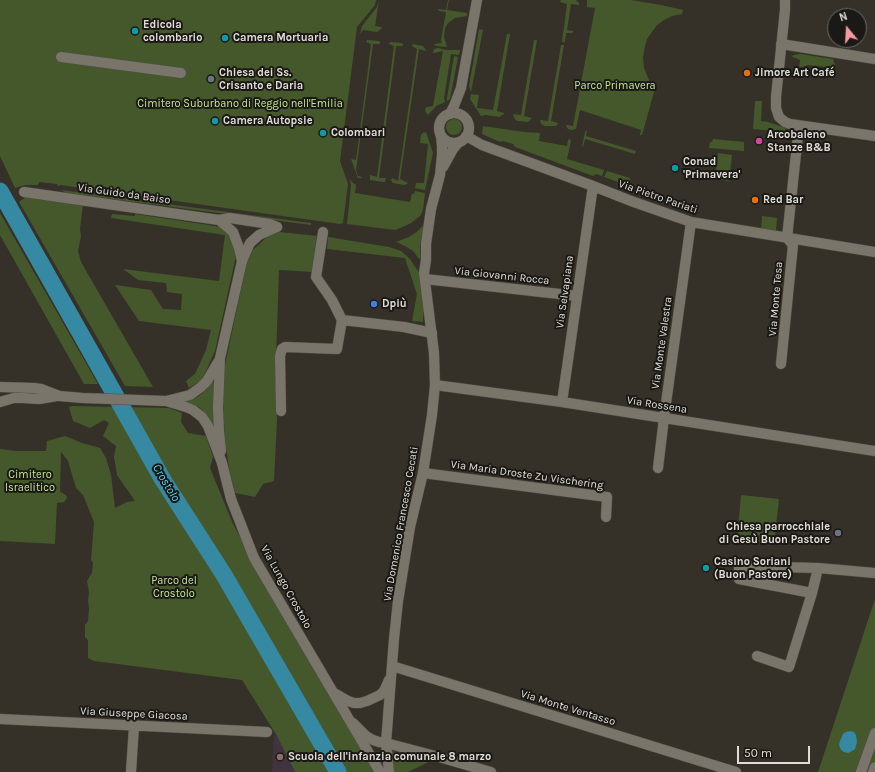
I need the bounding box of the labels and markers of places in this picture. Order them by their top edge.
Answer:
place label: Edicola colombario [143,18,202,44]
marker: Edicola colombario [130,26,140,36]
place label: Camera Mortuaria [233,31,328,45]
marker: Camera Mortuaria [220,33,230,43]
place label: Chiesa dei Ss. Crisanto e Daria [219,66,303,92]
place label: Jimore Art Café [755,66,835,80]
marker: Jimore Art Café [742,68,752,78]
marker: Chiesa dei Ss. Crisanto e Daria [206,74,216,84]
place label: Camera Autopsie [223,114,313,128]
marker: Camera Autopsie [210,116,220,126]
place label: Colombari [331,126,385,140]
marker: Colombari [318,128,328,138]
place label: Arcobaleno Stanze B&B [767,128,831,154]
marker: Arcobaleno Stanze B&B [754,136,764,146]
place label: Conad 'Primavera' [683,155,740,181]
marker: Conad 'Primavera' [670,163,680,173]
place label: Red Bar [763,193,803,207]
marker: Red Bar [750,195,760,205]
place label: Dpiù [382,297,407,311]
marker: Dpiù [369,299,379,309]
place label: Chiesa parrocchiale di Gesù Buon Pastore [719,520,830,546]
marker: Chiesa parrocchiale di Gesù Buon Pastore [833,528,843,538]
place label: Casino Soriani (Buon Pastore) [714,555,792,581]
marker: Casino Soriani (Buon Pastore) [701,563,711,573]
place label: Scuola dell'infanzia comunale 8 marzo [288,750,491,764]
marker: Scuola dell'infanzia comunale 8 marzo [275,752,285,762]

